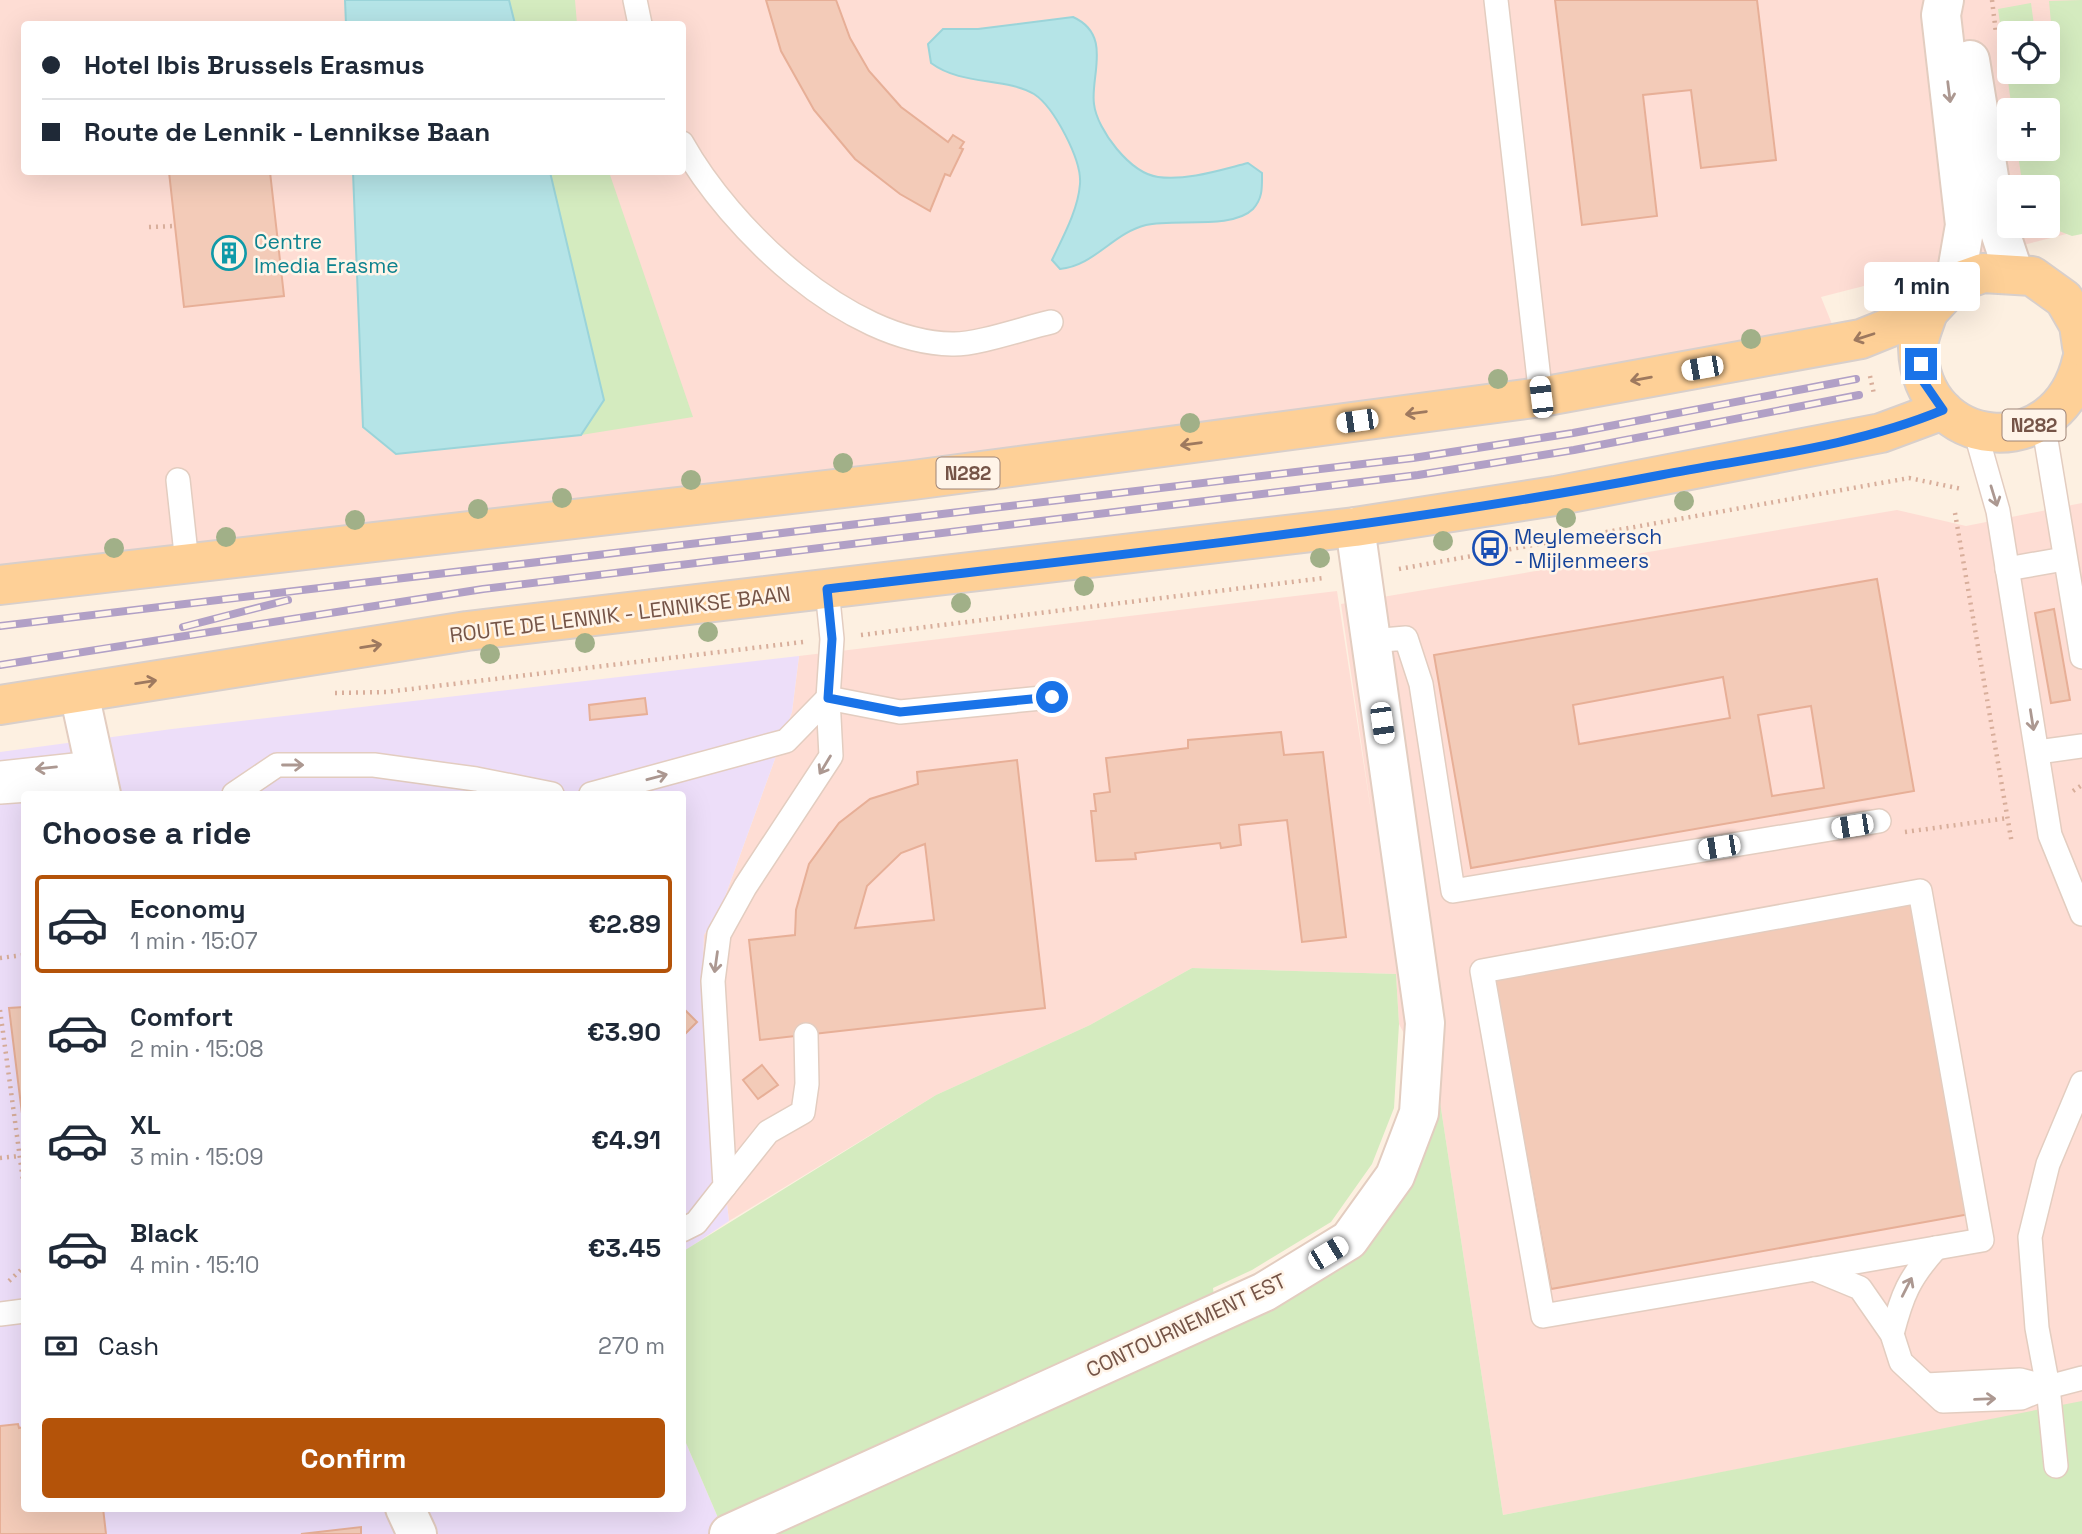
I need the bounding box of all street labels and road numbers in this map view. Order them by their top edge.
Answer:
road number: N282 [2002,410,2066,440]
road number: N282 [936,458,1000,488]
street label: ROUTE DE LENNIK - LENNIKSE BAAN [448,580,792,648]
street label: CONTOURNEMENT EST [1082,1267,1290,1383]

